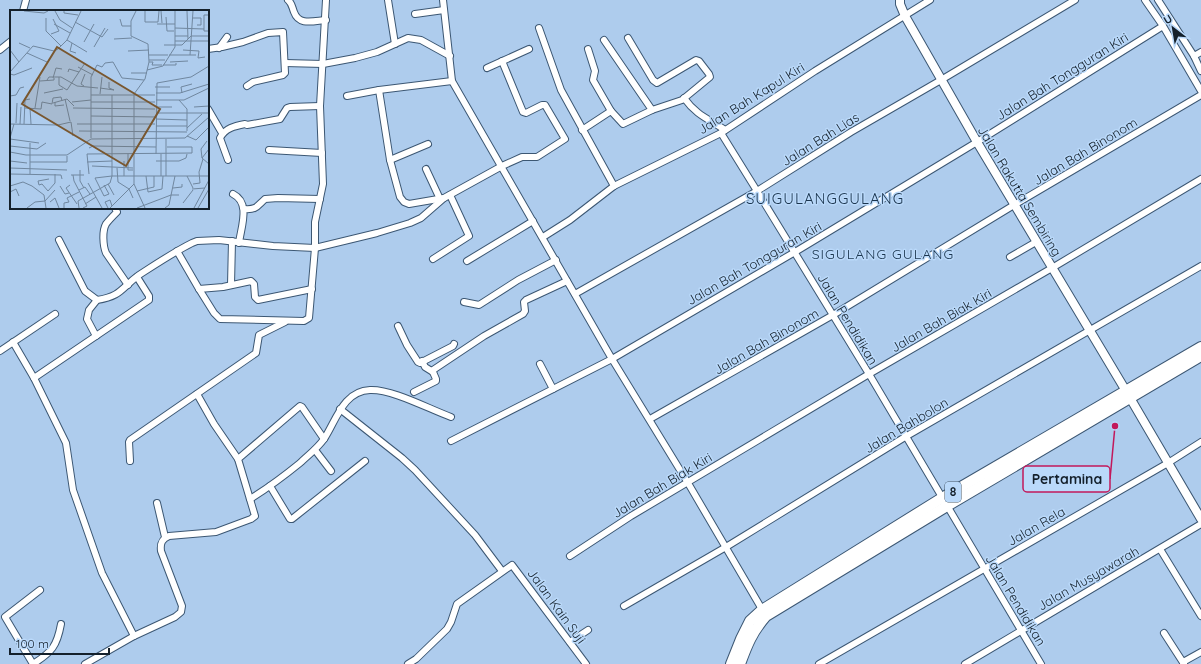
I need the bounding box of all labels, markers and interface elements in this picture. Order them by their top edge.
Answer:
north arrow [1153,8,1193,48]
inset map [10,10,209,209]
text: U [1161,11,1175,27]
street label: Jalan Bah Tongguran Kiri [993,29,1131,123]
street label: Jalan Bah Kapul Kiri [695,59,807,137]
street label: Jalan Bah Lias [778,109,862,169]
street label: Jalan Bah Binonom [1030,114,1140,188]
street label: Jalan Rakutta Sembiring [975,123,1065,259]
district label: SUIGULANGGULANG [746,189,904,208]
street label: Jalan Bah Tongguran Kiri [684,218,824,308]
district label: SIGULANG GULANG [812,245,954,263]
street label: Jalan Pendidikan [815,271,881,367]
street label: Jalan Bah Biak Kiri [888,285,994,355]
street label: Jalan Bah Binonom [711,304,821,378]
street label: Jalan Bahbolon [861,394,951,456]
street label: Jalan Bah Biak Kiri [609,449,715,521]
callout: Pertamina [1023,466,1110,492]
text: Pertamina [1032,470,1102,488]
road number: 8 [945,482,961,502]
street label: Jalan Rela [1004,503,1068,549]
street label: Jalan Musyawarah [1034,542,1142,614]
street label: Jalan Pendidikan [983,552,1049,648]
street label: Jalan Kain Suji [524,565,590,647]
scale bar [10,630,109,656]
text: 100 m [16,636,49,651]

